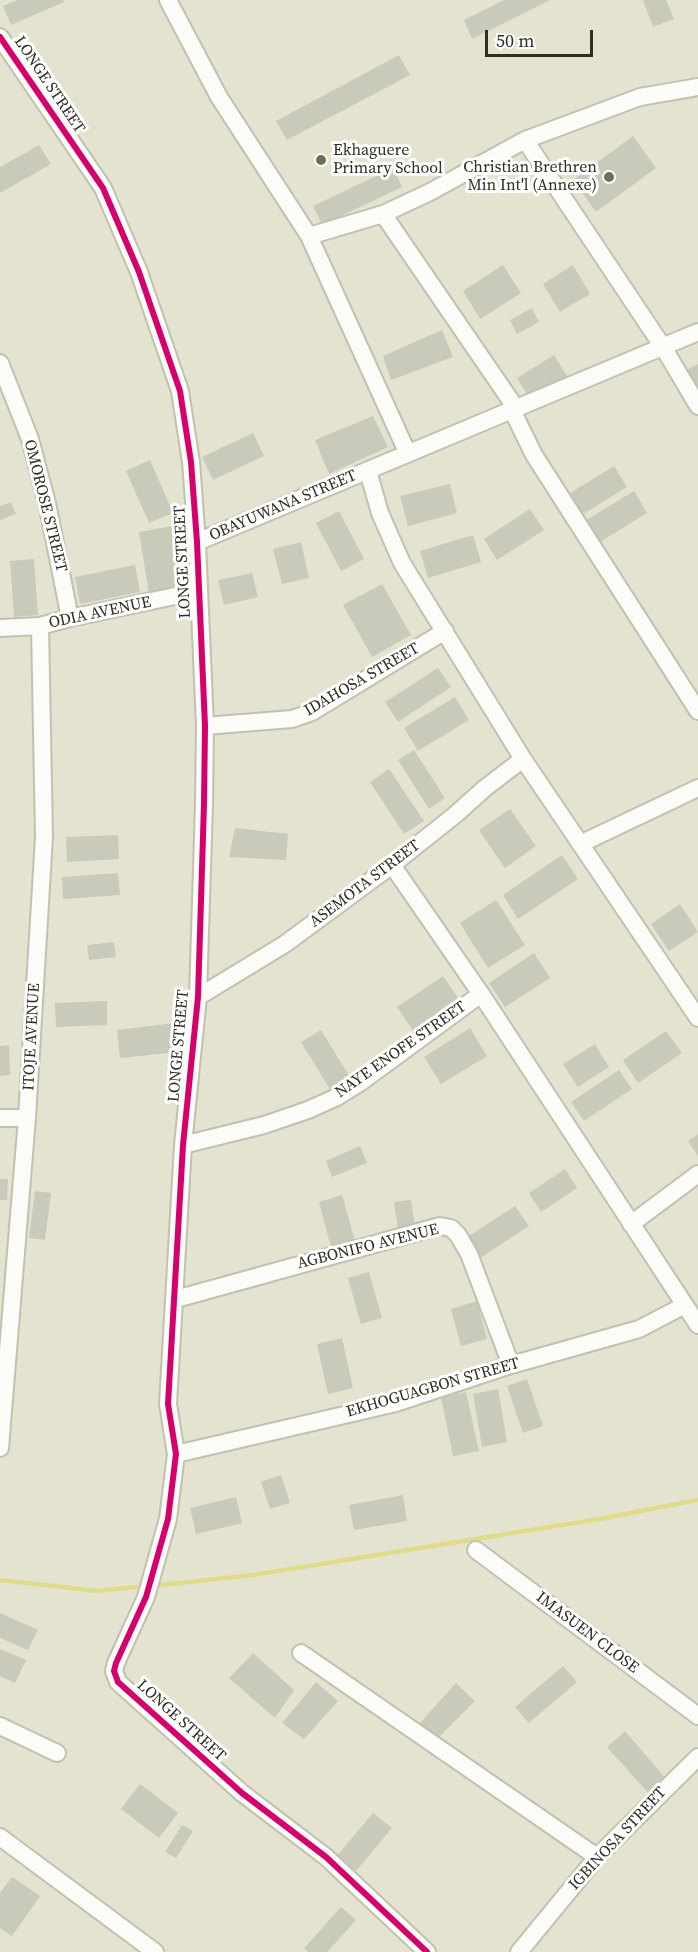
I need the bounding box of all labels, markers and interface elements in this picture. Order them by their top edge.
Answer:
scale bar [488,18,596,56]
text: 50 m [496,28,534,53]
street label: LONGE STREET [9,33,89,137]
place label: Ekhaguere Primary School [333,141,443,179]
marker: Ekhaguere Primary School [314,153,328,167]
place label: Christian Brethren Min Int'l (Annexe) [463,158,597,196]
marker: Christian Brethren Min Int'l (Annexe) [602,170,616,184]
street label: OMOROSE STREET [19,438,71,574]
street label: OBAYUWANA STREET [207,466,359,546]
street label: LONGE STREET [170,505,196,619]
street label: ODIA AVENUE [47,593,153,633]
street label: IDAHOSA STREET [301,639,423,721]
street label: ASEMOTA STREET [306,836,424,932]
street label: ITOJE AVENUE [20,983,44,1091]
street label: LONGE STREET [165,989,193,1103]
street label: NAYE ENOFE STREET [332,998,470,1102]
street label: AGBONIFO AVENUE [295,1220,441,1274]
street label: EKHOGUAGBON STREET [344,1354,522,1422]
street label: IMASUEN CLOSE [532,1588,642,1678]
street label: LONGE STREET [133,1676,229,1766]
street label: IGBINOSA STREET [565,1783,671,1895]

